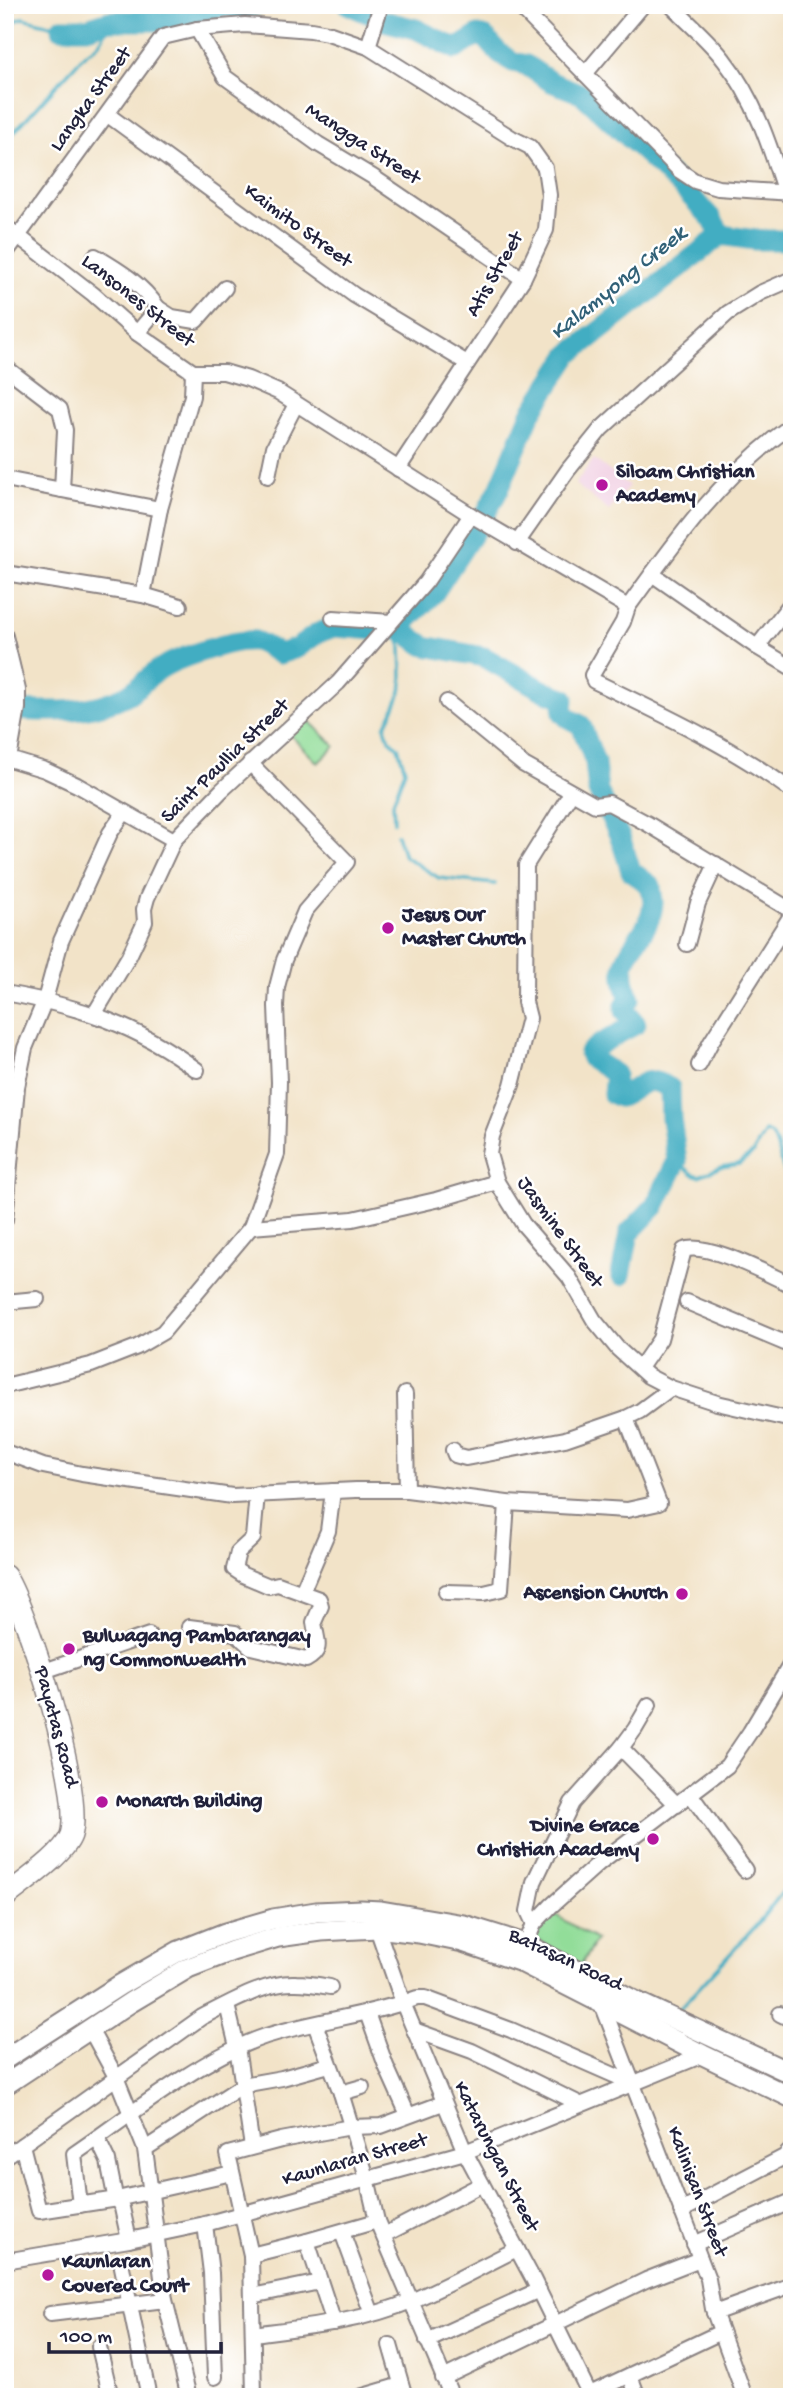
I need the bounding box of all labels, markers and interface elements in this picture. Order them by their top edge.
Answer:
street label: Langka Street [46,41,140,157]
street label: Mangga Street [300,98,426,193]
street label: Kaimito Street [238,179,358,276]
water label: Kalamyong Creek [546,219,694,347]
street label: Atis Street [462,226,532,322]
street label: Lansones Street [75,250,201,356]
place label: Siloam Christian Academy [615,461,756,510]
marker: Siloam Christian Academy [594,477,610,493]
street label: Saint Paullia Street [157,693,297,830]
place label: Jesus Our Master Church [401,904,527,953]
marker: Jesus Our Master Church [380,920,396,936]
street label: Jasmine Street [510,1172,609,1296]
place label: Ascension Church [522,1582,669,1607]
marker: Ascension Church [674,1586,690,1602]
place label: Bulwagang Pambarangay ng Commonwealth [82,1625,311,1674]
marker: Bulwagang Pambarangay ng Commonwealth [61,1641,77,1657]
street label: Payatas Road [27,1663,84,1792]
place label: Monarch Building [116,1790,263,1815]
marker: Monarch Building [94,1794,110,1810]
place label: Divine Grace Christian Academy [476,1815,640,1864]
marker: Divine Grace Christian Academy [645,1831,661,1847]
street label: Batasan Road [503,1923,627,1999]
street label: Katarungan Street [446,2078,545,2238]
street label: Kalinisan Street [660,2123,733,2263]
street label: Kaunlaran Street [280,2128,433,2194]
place label: Kaunlaran Covered Court [61,2251,190,2300]
marker: Kaunlaran Covered Court [40,2267,56,2283]
scale bar [49,2311,220,2355]
text: 100 m [59,2326,112,2351]

